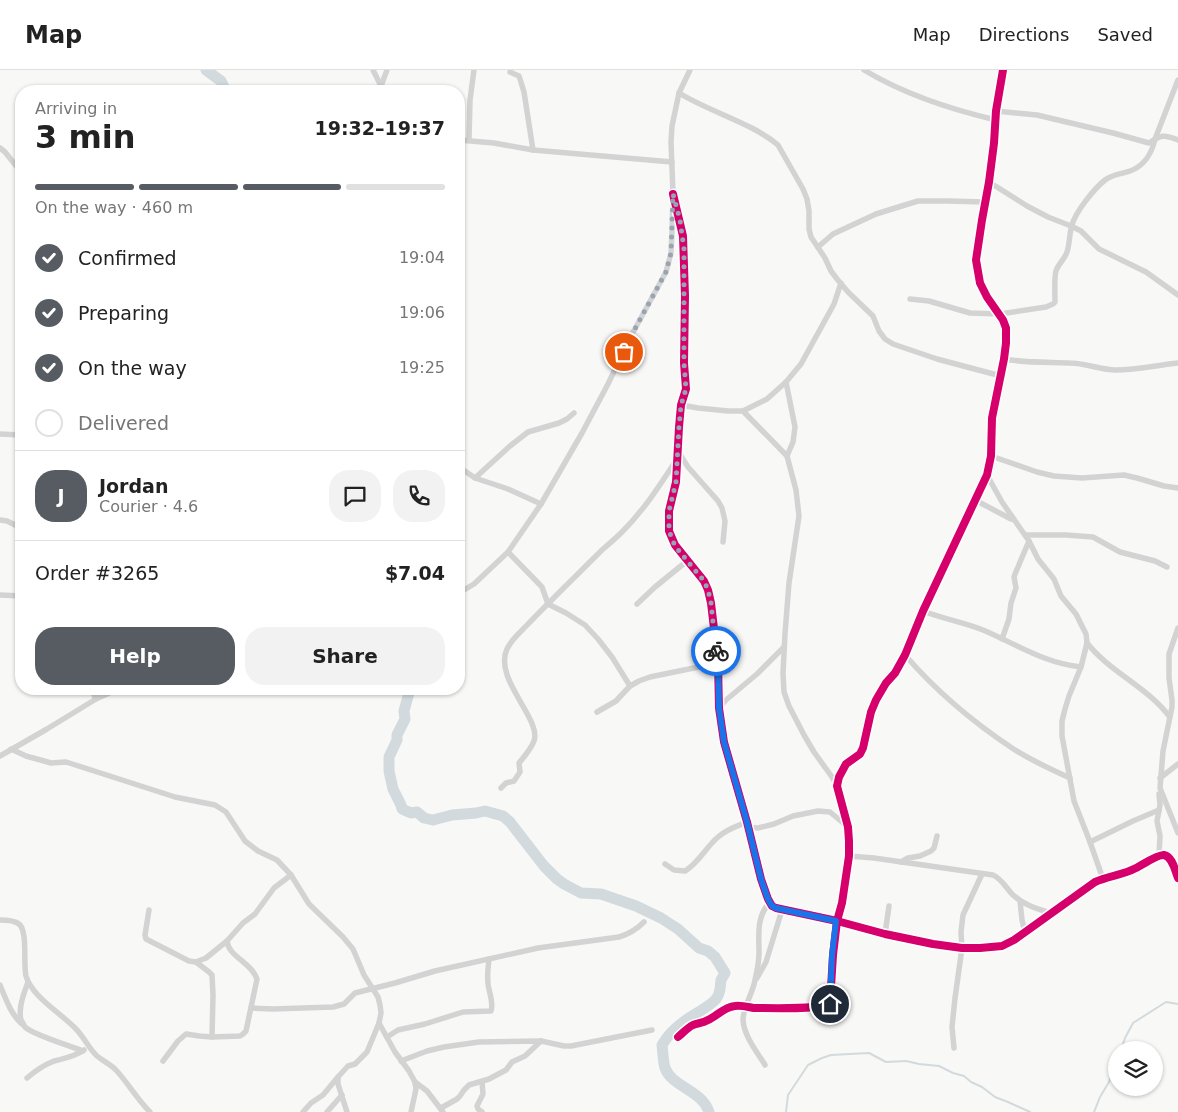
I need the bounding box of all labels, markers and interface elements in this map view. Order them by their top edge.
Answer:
text: Map [25,21,82,49]
text: Map [913,24,951,45]
text: Directions [979,24,1069,45]
text: Saved [1097,24,1153,45]
text: Arriving in [35,99,117,118]
text: 19:32–19:37 [315,117,445,139]
text: 3 min [35,118,136,156]
text: On the way · 460 m [35,198,193,217]
icon: check [35,244,63,272]
text: Confirmed [78,247,177,269]
text: 19:04 [399,248,445,267]
icon: check [35,299,63,327]
text: Preparing [78,302,169,324]
text: 19:06 [399,303,445,322]
pin [603,331,645,373]
icon: bag [610,338,638,366]
icon: check [35,354,63,382]
text: On the way [78,357,187,379]
text: 19:25 [399,358,445,377]
text: Delivered [78,412,169,434]
button: chat [329,470,381,522]
button: phone [393,470,445,522]
text: Jordan [99,475,168,497]
text: J [57,485,65,507]
text: Courier · 4.6 [99,497,198,516]
text: Order #3265 [35,562,159,584]
text: $7.04 [385,562,445,584]
courier [691,626,741,676]
button: Help [35,627,235,685]
button: Share [245,627,445,685]
icon: bike [702,637,730,665]
pin [809,983,851,1025]
icon: home [816,990,844,1018]
map controls [1108,1041,1163,1096]
button: layers [1108,1041,1163,1096]

